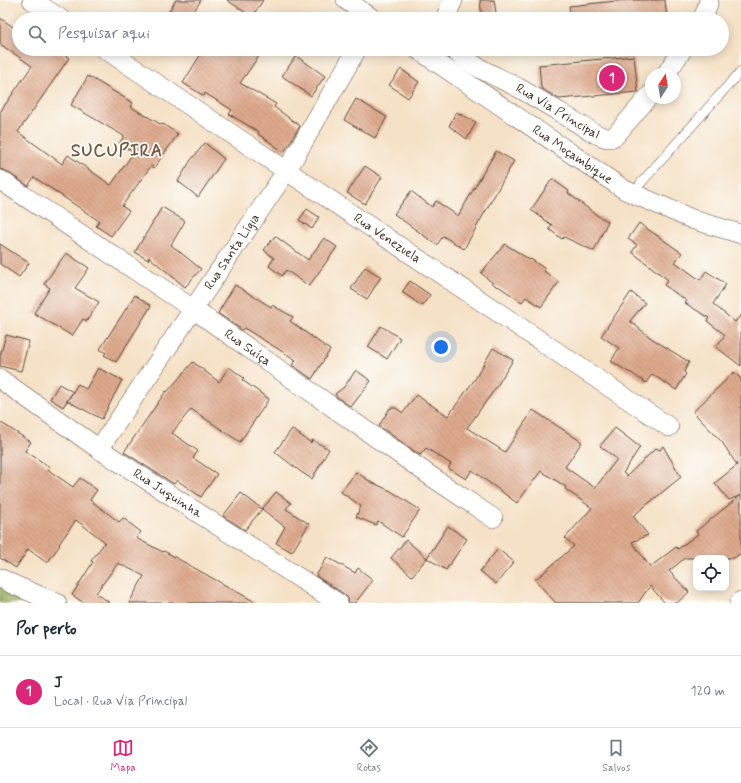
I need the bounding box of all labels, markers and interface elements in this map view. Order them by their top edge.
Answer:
search box [12,12,729,56]
icon: search [26,23,48,45]
text: Pesquisar aqui [58,24,150,44]
pin: 1 [599,63,625,93]
north arrow [645,68,681,104]
street label: Rua Via Principal [513,80,602,143]
street label: Rua Moçambique [529,121,616,188]
district label: SUCUPIRA [71,140,163,162]
street label: Rua Santa Lígia [200,210,264,293]
street label: Rua Venezuela [350,210,425,267]
street label: Rua Suíça [221,325,275,370]
your location [431,337,451,357]
street label: Rua Juquinha [130,465,206,522]
map controls [693,555,729,591]
button: locate [693,555,729,591]
text: Por perto [16,618,77,640]
text: J [54,673,63,693]
text: 1 [26,683,32,700]
text: 120 m [691,683,725,700]
text: Local · Rua Via Principal [54,693,187,710]
tab: Mapa [111,737,136,775]
tab: Rotas [357,737,381,775]
tab: Salvos [602,737,630,775]

